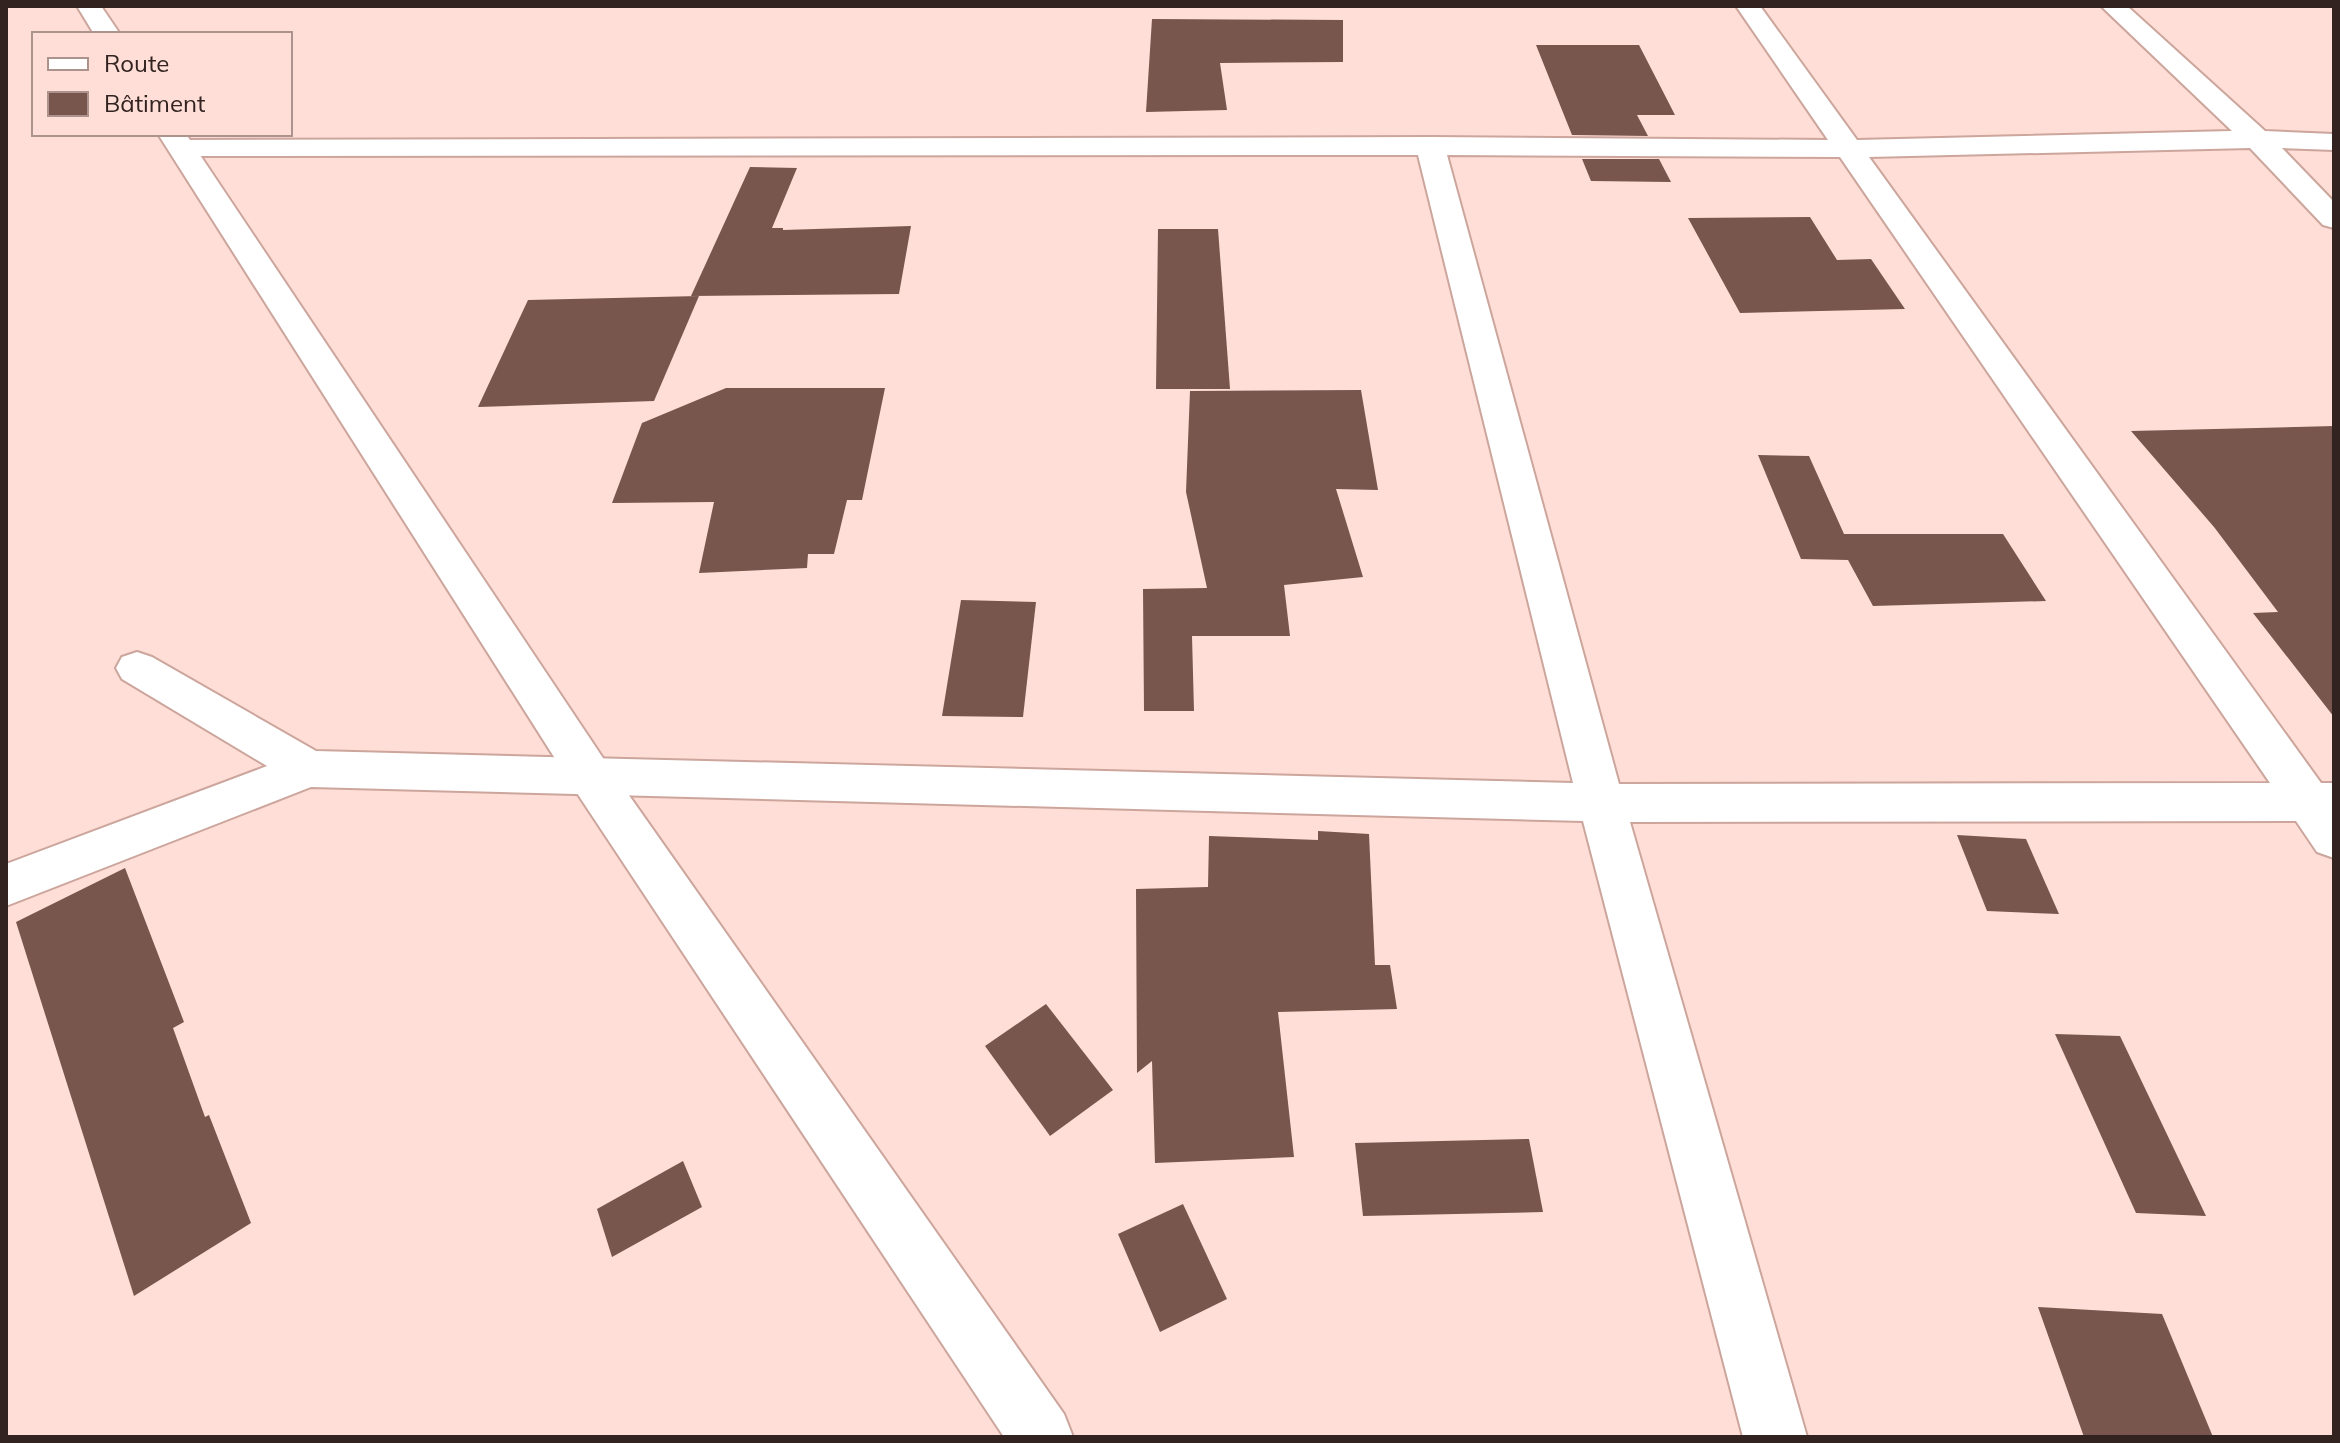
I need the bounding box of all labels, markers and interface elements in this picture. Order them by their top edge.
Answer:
legend [32,32,292,136]
text: Route [104,48,169,78]
text: Bâtiment [104,88,205,118]

